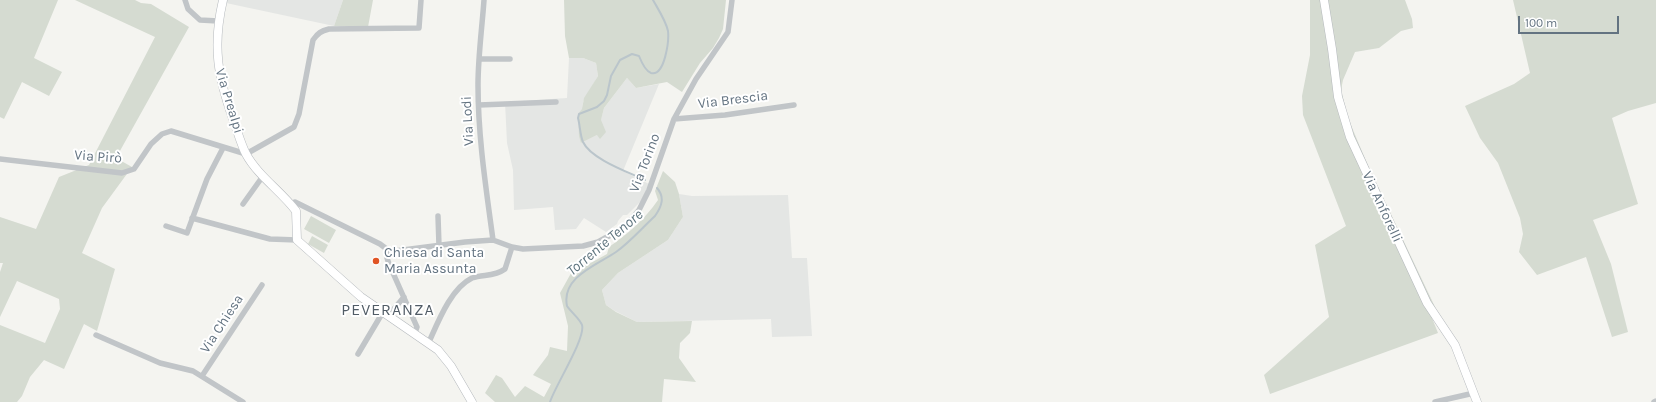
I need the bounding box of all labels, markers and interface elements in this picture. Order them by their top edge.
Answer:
scale bar [1520,8,1621,34]
text: 100 m [1525,16,1557,30]
street label: Via Prealpi [211,66,247,136]
street label: Via Brescia [697,87,769,113]
street label: Via Lodi [458,96,478,146]
street label: Via Torino [626,131,664,195]
street label: Via Pirò [74,147,122,167]
street label: Via Anforelli [1358,169,1406,245]
water label: Torrente Tenore [563,206,647,280]
place label: Chiesa di Santa Maria Assunta [384,245,484,278]
marker: Chiesa di Santa Maria Assunta [371,256,381,266]
street label: Via Chiesa [197,292,247,356]
district label: PEVERANZA [341,300,435,320]

